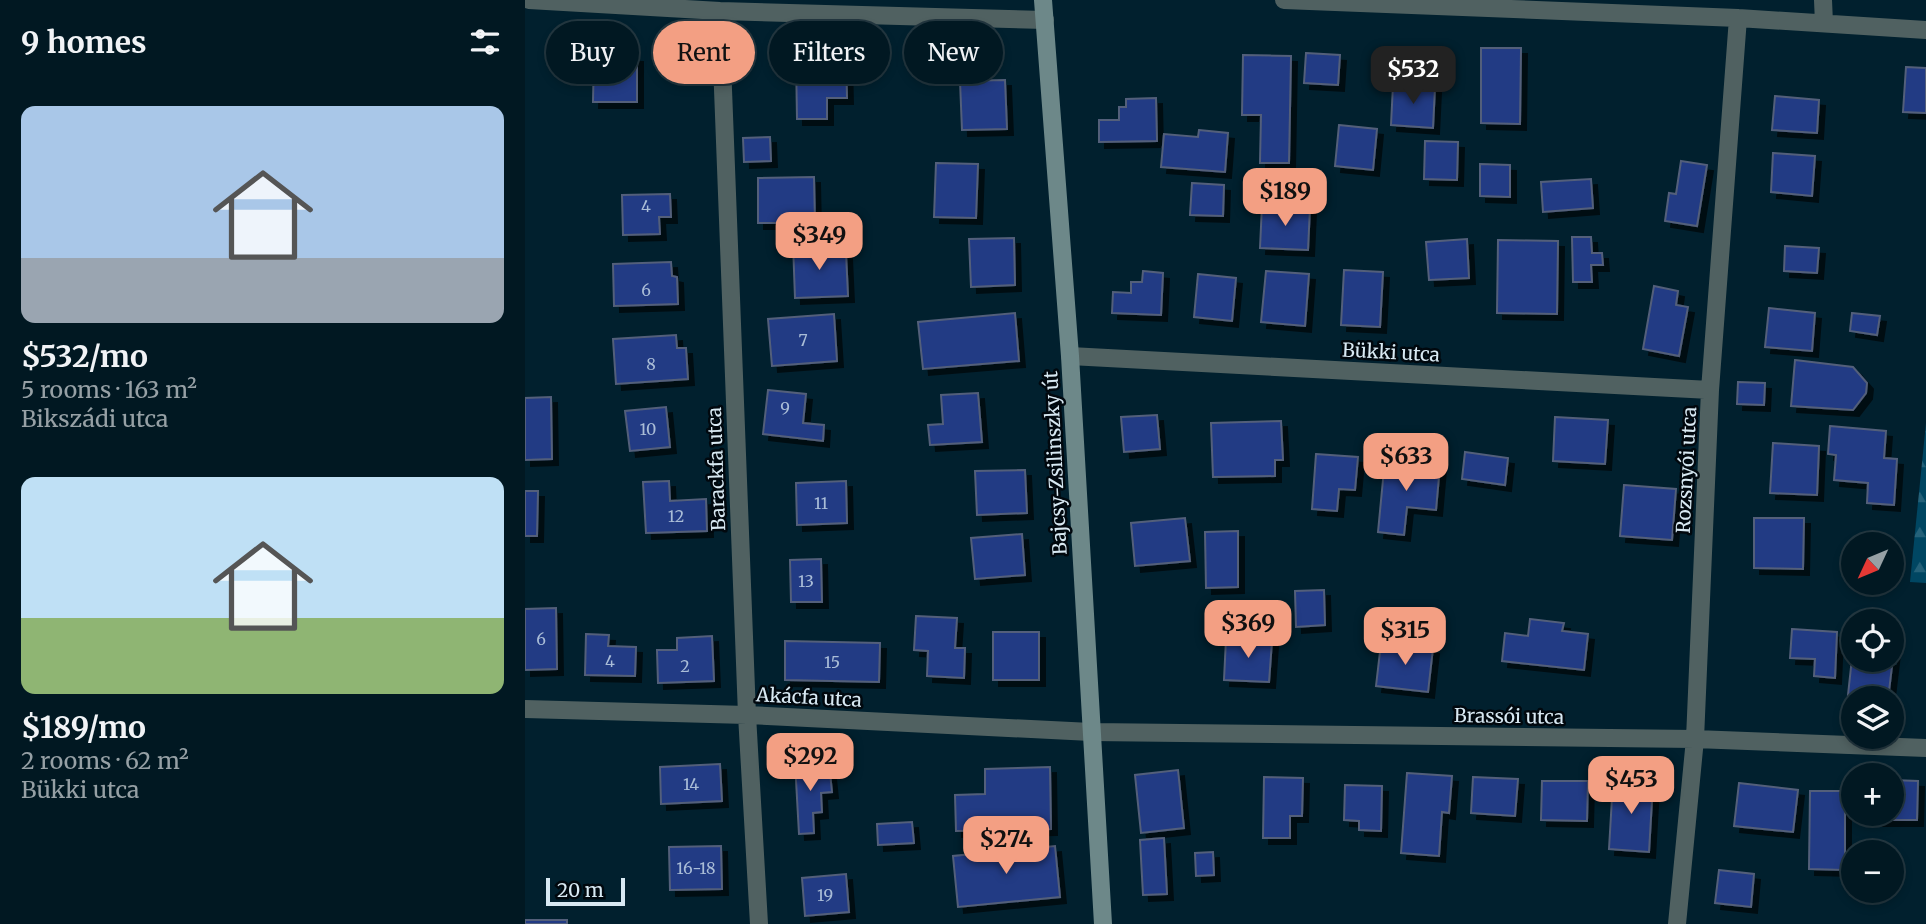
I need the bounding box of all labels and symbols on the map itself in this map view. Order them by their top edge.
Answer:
pin: $532 [1372,46,1454,106]
pin: $189 [1244,168,1326,228]
house number: 4 [641,196,651,216]
pin: $349 [778,212,860,272]
house number: 6 [641,280,651,300]
house number: 7 [798,330,808,350]
street label: Bükki utca [1342,337,1440,367]
house number: 8 [646,354,656,374]
street label: Bajcsy-Zsilinszky út [1038,370,1072,556]
house number: 9 [780,398,790,418]
street label: Rozsnyói utca [1671,406,1701,534]
street label: Barackfa utca [702,407,730,531]
house number: 10 [640,419,656,439]
pin: $633 [1365,434,1447,493]
house number: 11 [814,493,828,513]
house number: 12 [668,506,684,526]
north arrow [1841,532,1904,595]
house number: 13 [798,571,814,591]
pin: $369 [1207,600,1289,660]
pin: $315 [1364,608,1446,667]
house number: 6 [536,629,546,649]
house number: 4 [605,651,615,671]
house number: 15 [824,652,840,672]
house number: 2 [680,656,690,676]
street label: Akácfa utca [755,682,862,712]
street label: Brassói utca [1454,703,1564,729]
pin: $292 [769,734,851,793]
pin: $453 [1590,756,1672,816]
house number: 14 [683,774,699,794]
pin: $274 [965,816,1047,876]
house number: 16-18 [676,858,716,878]
scale bar [546,875,625,907]
house number: 19 [817,885,833,905]

